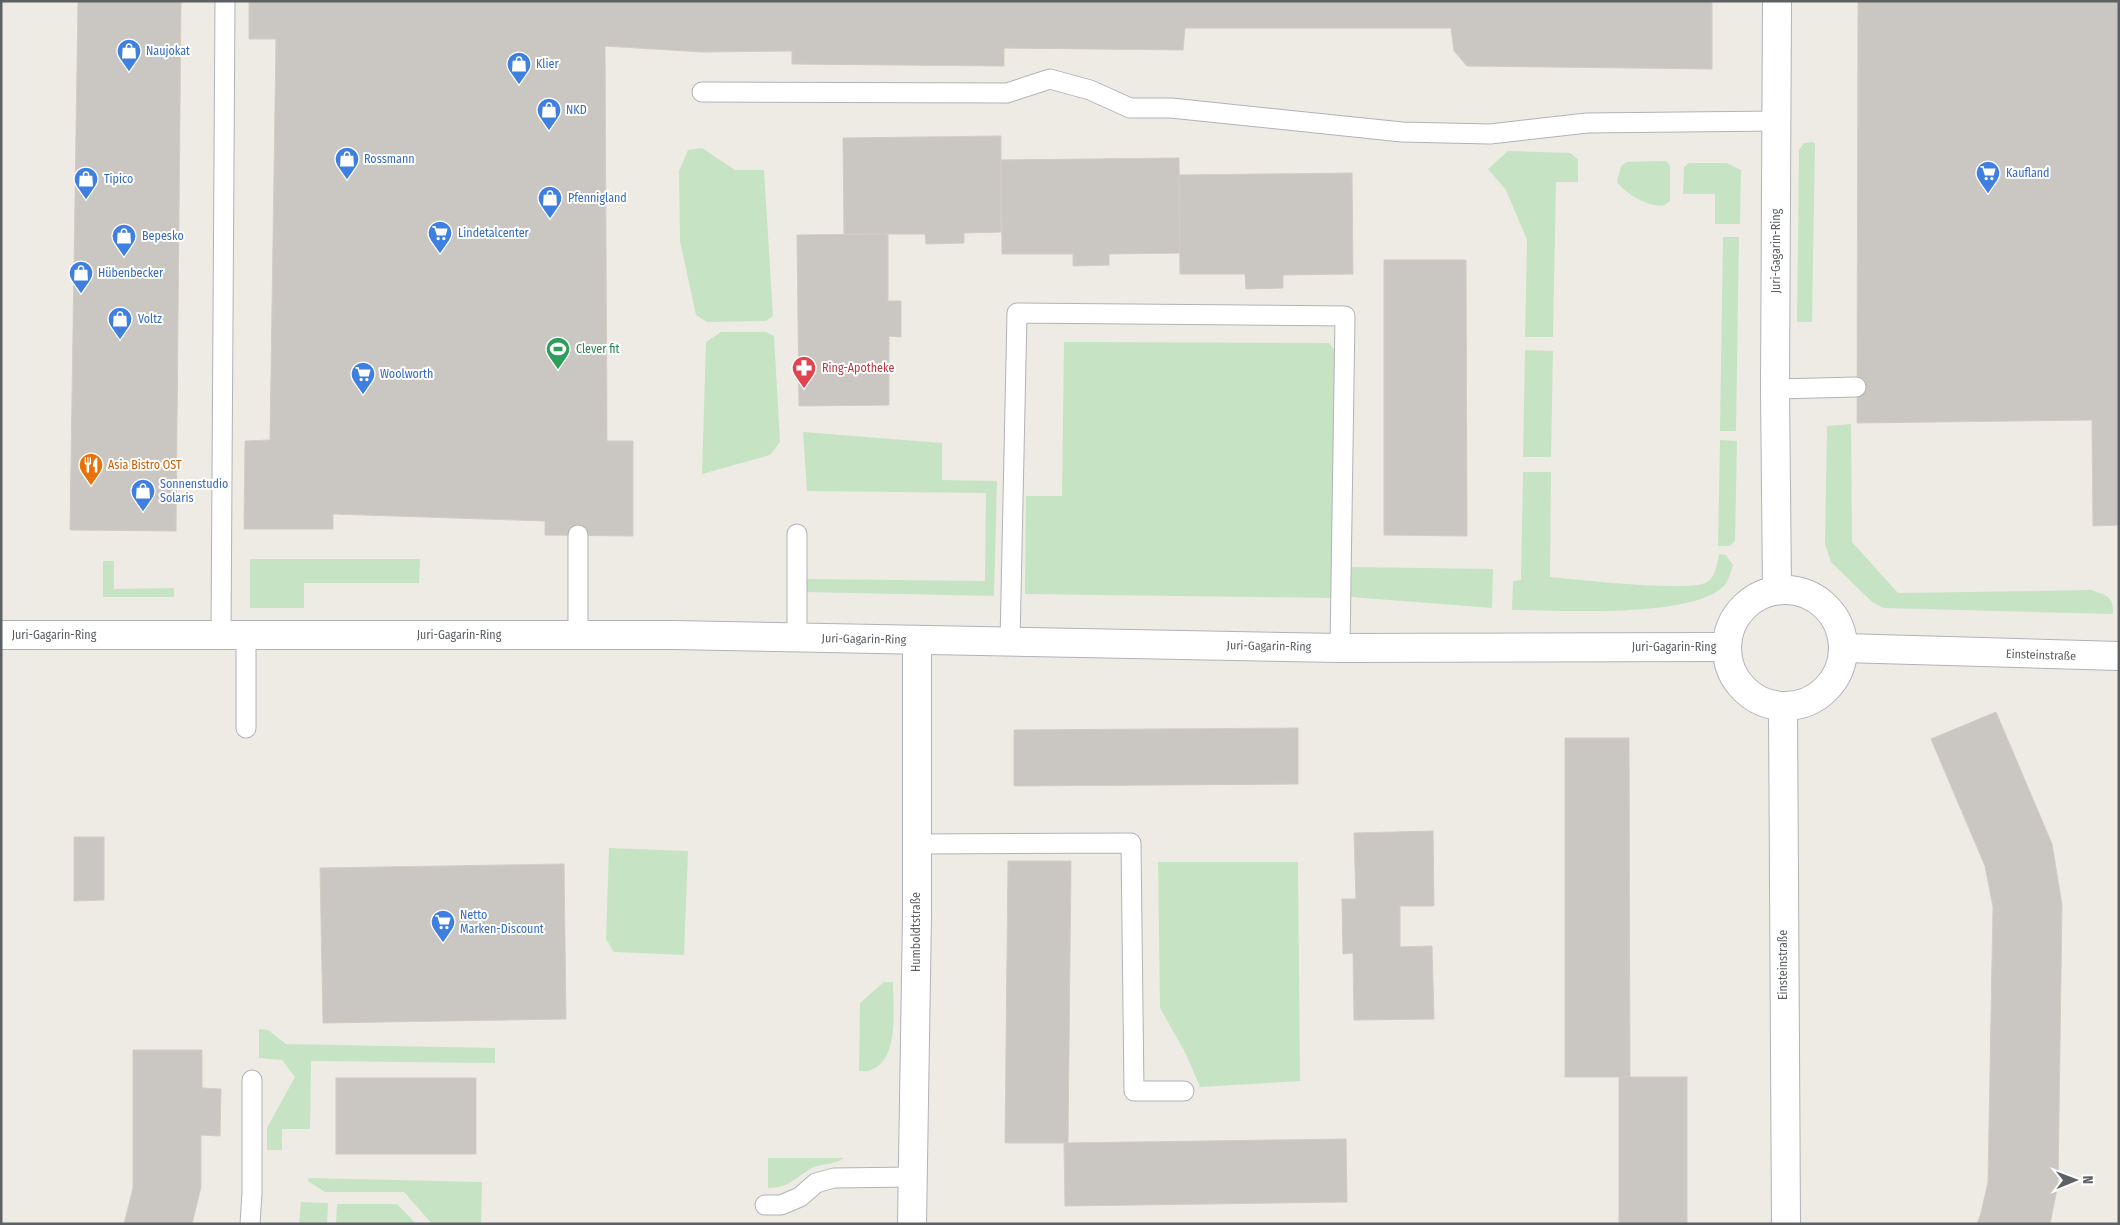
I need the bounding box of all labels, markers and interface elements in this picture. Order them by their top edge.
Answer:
shop icon: Naujokat [116,38,142,72]
place label: Naujokat [146,44,190,58]
shop icon: Klier [506,51,532,85]
place label: Klier [536,57,559,71]
shop icon: NKD [536,97,562,131]
place label: NKD [566,103,587,117]
shop icon: Rossmann [334,146,360,180]
place label: Rossmann [364,152,415,166]
supermarket icon: Kaufland [1975,160,2001,194]
shop icon: Tipico [73,166,99,200]
place label: Kaufland [2006,166,2050,180]
place label: Tipico [104,172,133,186]
shop icon: Pfennigland [537,185,563,219]
place label: Pfennigland [568,191,627,205]
street label: Juri-Gagarin-Ring [1769,208,1783,293]
supermarket icon: Lindetalcenter [427,220,453,254]
shop icon: Bepesko [111,223,137,257]
place label: Lindetalcenter [458,226,530,240]
place label: Bepesko [142,229,184,243]
shop icon: Hübenbecker [68,260,94,294]
place label: Hübenbecker [98,266,164,280]
shop icon: Voltz [107,306,133,340]
place label: Voltz [138,312,162,326]
sports icon: Clever fit [545,336,571,370]
place label: Clever fit [576,342,619,356]
pharmacy icon: Ring-Apotheke [791,355,817,389]
supermarket icon: Woolworth [350,361,376,395]
place label: Ring-Apotheke [822,361,894,375]
place label: Woolworth [380,367,433,381]
restaurant icon: Asia Bistro OST [78,452,104,486]
place label: Asia Bistro OST [108,458,182,472]
place label: Sonnenstudio Solaris [160,477,228,505]
shop icon: Sonnenstudio Solaris [130,478,156,512]
street label: Juri-Gagarin-Ring [12,628,97,642]
street label: Juri-Gagarin-Ring [417,628,502,642]
street label: Juri-Gagarin-Ring [822,631,907,647]
street label: Juri-Gagarin-Ring [1227,638,1312,654]
street label: Juri-Gagarin-Ring [1632,640,1717,654]
street label: Einsteinstraße [2006,647,2076,663]
street label: Humboldtstraße [909,892,923,972]
place label: Netto Marken-Discount [460,908,544,936]
supermarket icon: Netto Marken-Discount [430,909,456,943]
street label: Einsteinstraße [1776,930,1790,1000]
north arrow [2050,1155,2100,1205]
text: N [2079,1175,2096,1184]

